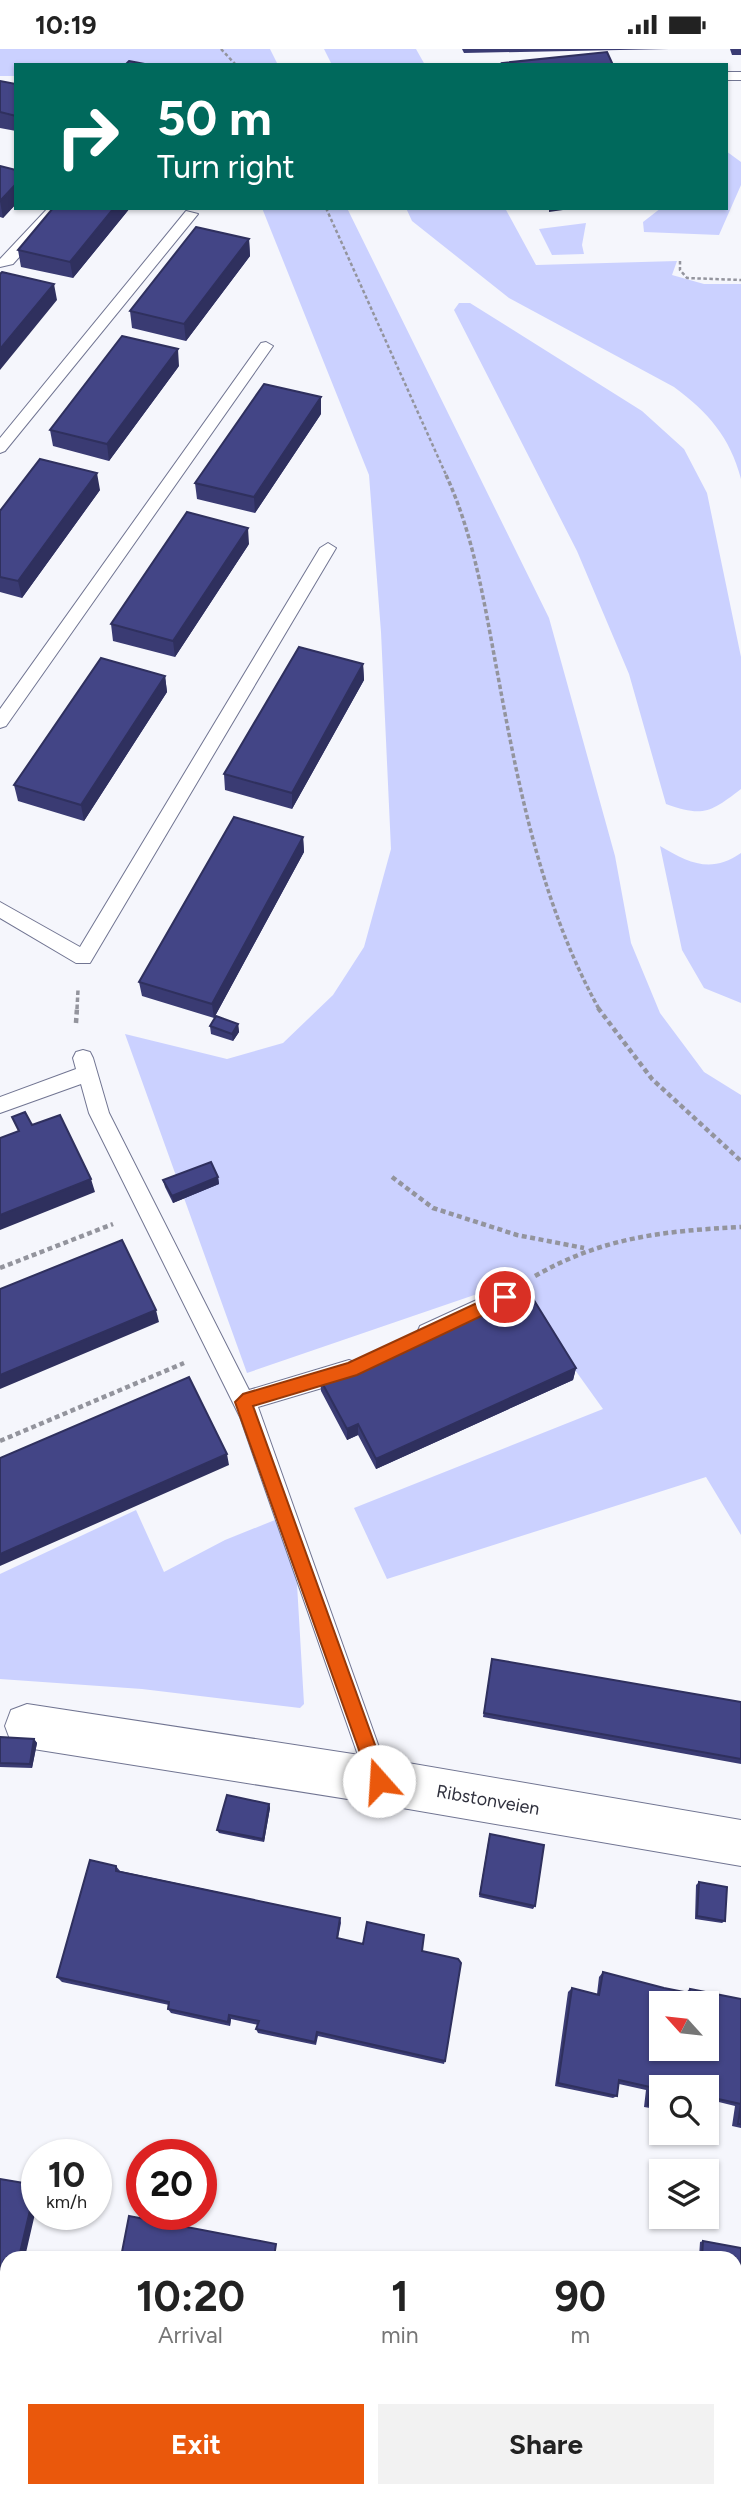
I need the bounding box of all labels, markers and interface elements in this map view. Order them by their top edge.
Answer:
text: 10:19 [35,9,97,41]
text: 50 m [157,88,272,147]
icon: right [42,91,133,182]
text: Turn right [157,148,295,186]
pin [475,1267,535,1327]
icon: arrive [486,1278,524,1316]
position arrow [342,1744,416,1818]
street label: Ribstonveien [435,1780,541,1820]
north arrow [649,1991,719,2061]
map controls [649,1991,719,2229]
button: search [649,2075,719,2145]
speed limit sign: 20 [126,2139,217,2230]
text: 10 [48,2154,85,2196]
button: layers [649,2159,719,2229]
text: km/h [46,2191,87,2213]
text: 10:20 [136,2271,245,2322]
text: 1 [391,2271,409,2322]
text: 90 [555,2271,606,2322]
text: Arrival [158,2321,223,2349]
text: min [381,2321,419,2349]
text: m [571,2321,590,2349]
button: Exit [28,2404,364,2484]
button: Share [378,2404,714,2484]

